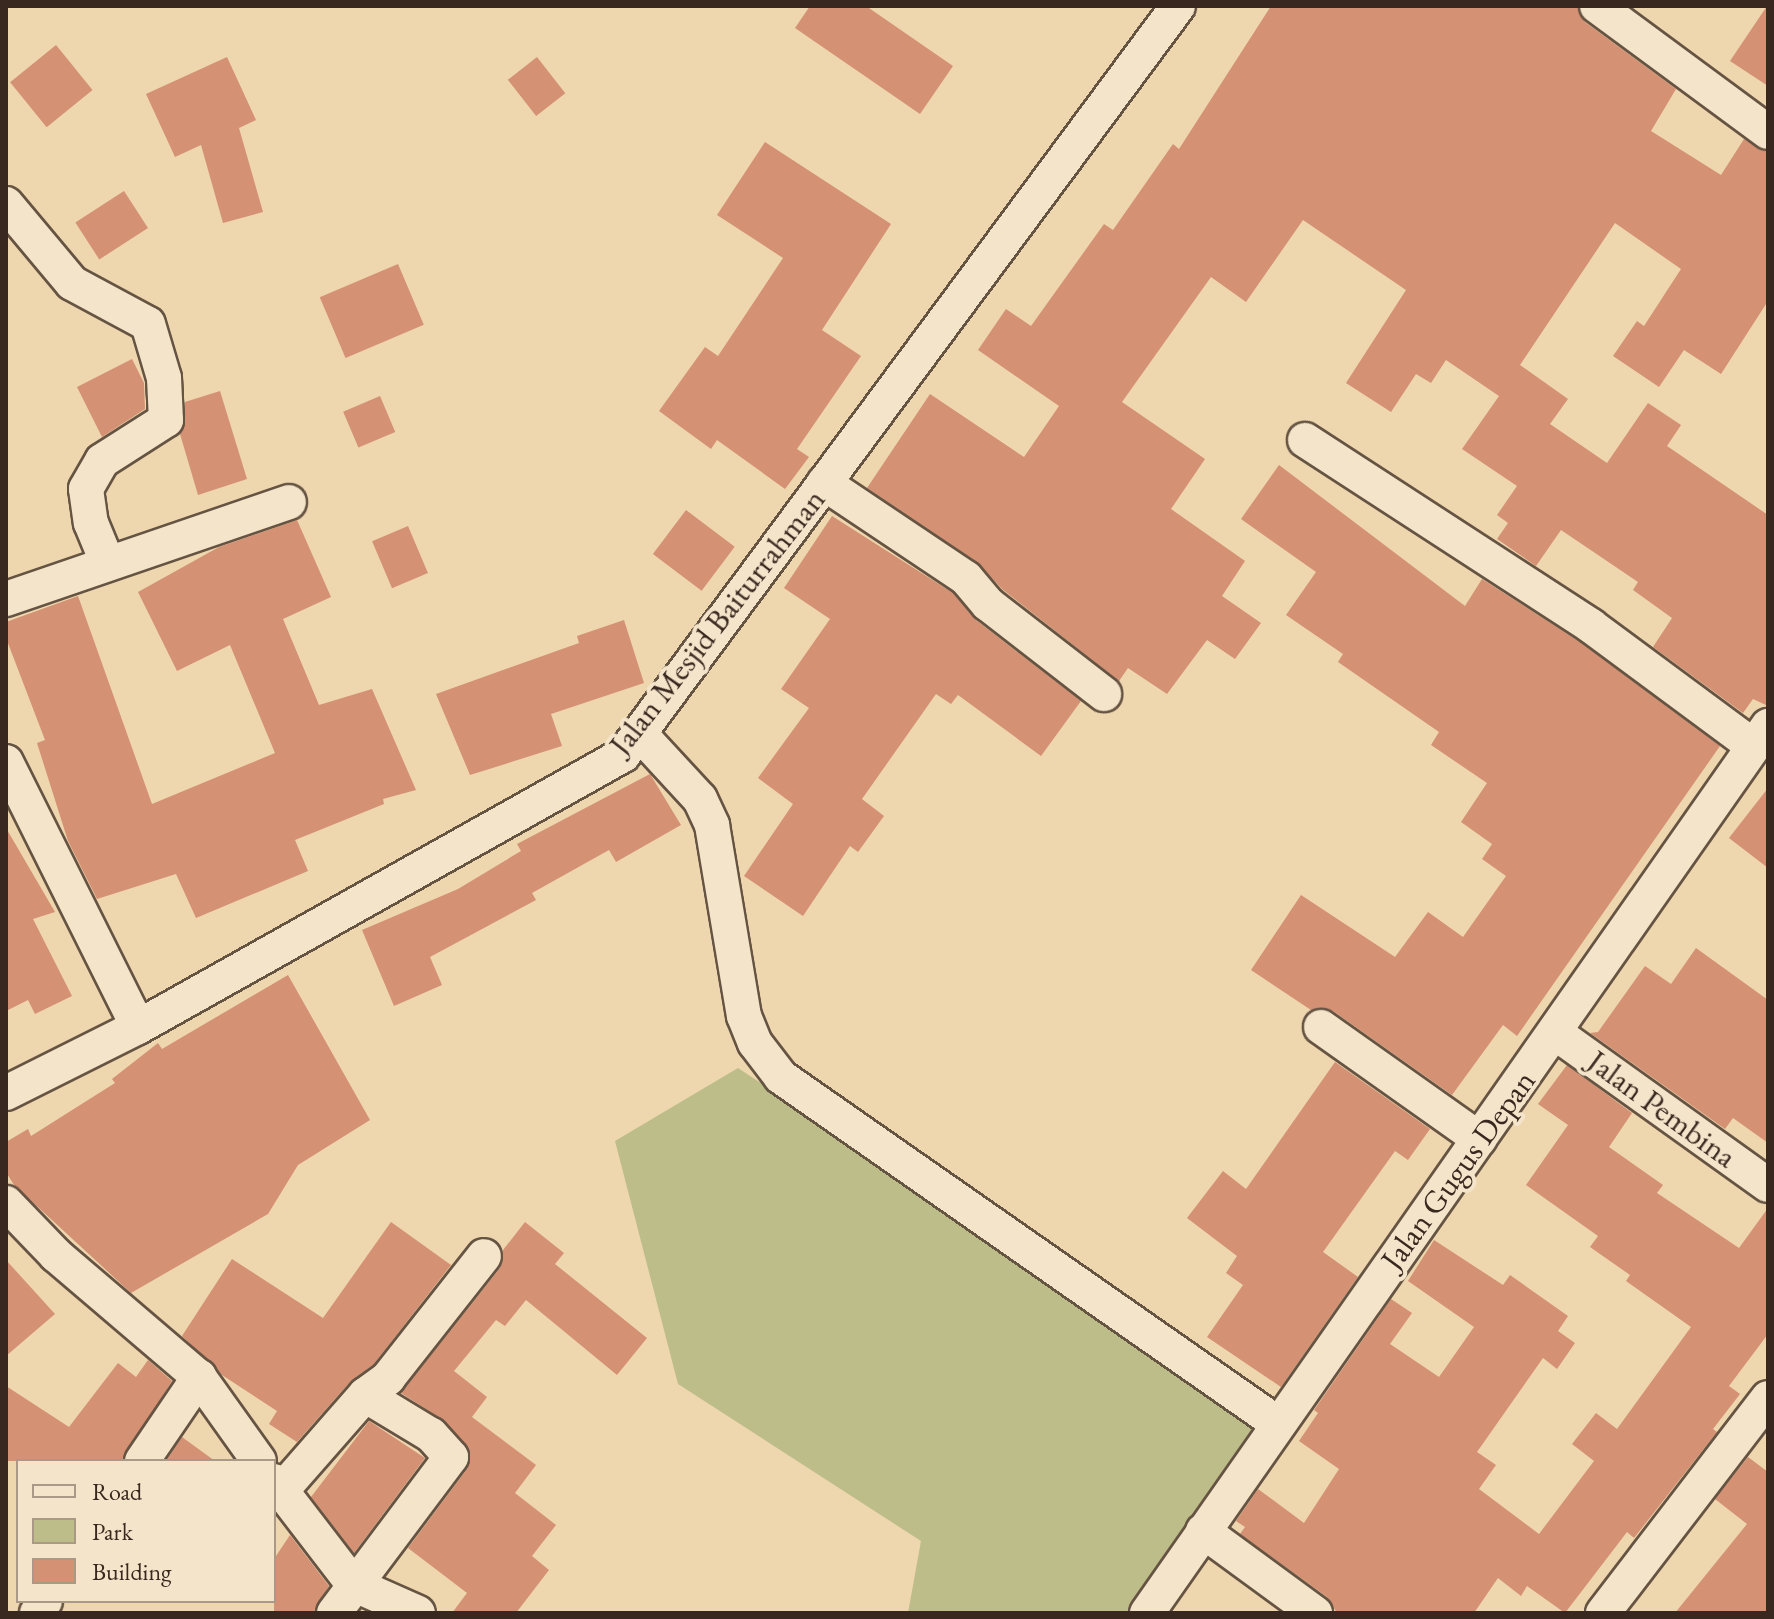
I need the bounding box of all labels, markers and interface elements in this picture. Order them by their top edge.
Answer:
street label: Jalan Mesjid Baiturrahman [601,481,833,763]
street label: Jalan Pembina [1580,1042,1744,1176]
street label: Jalan Gugus Depan [1373,1063,1543,1277]
legend [16,1459,276,1603]
text: Road [92,1476,142,1507]
text: Park [92,1516,133,1547]
text: Building [92,1556,172,1587]

